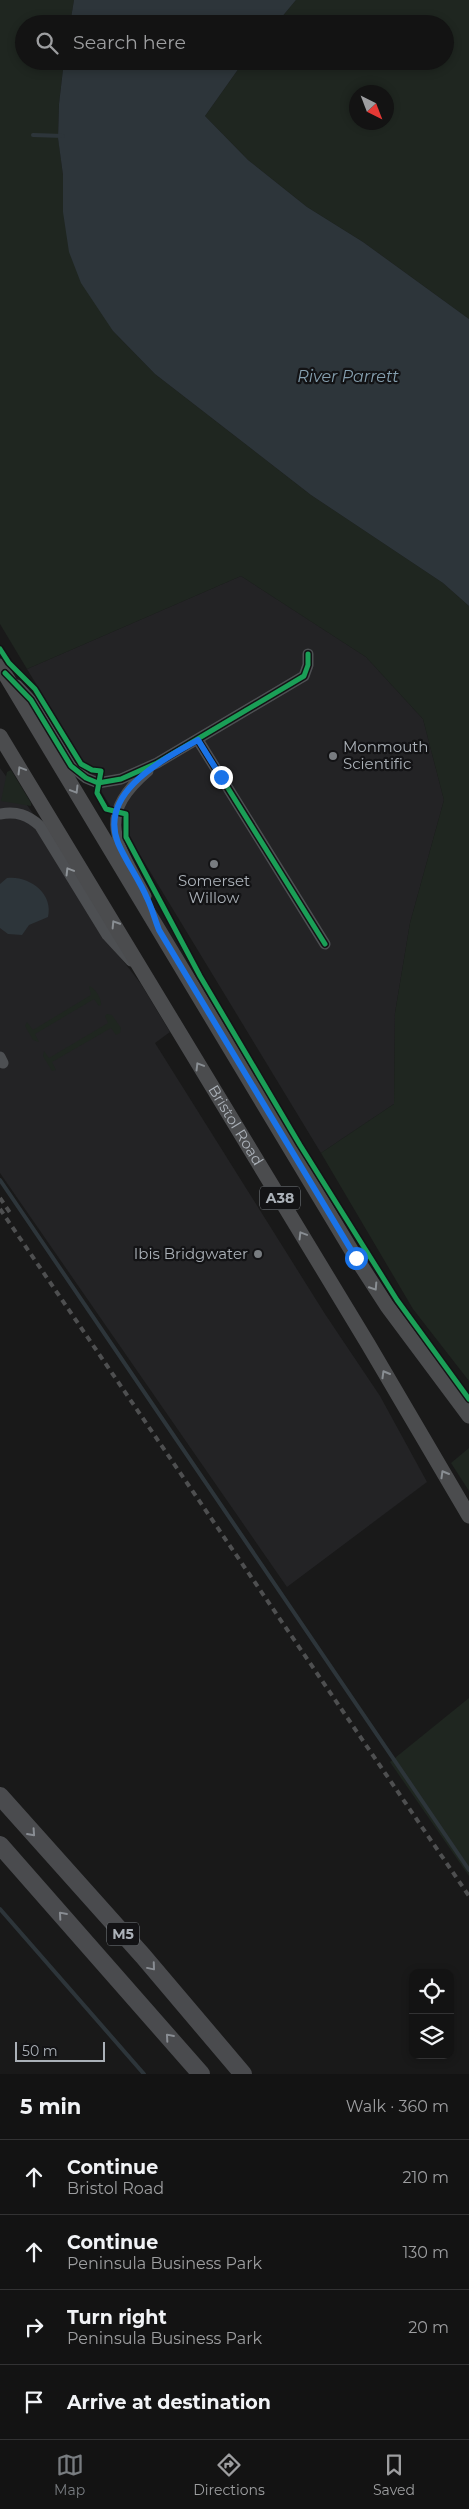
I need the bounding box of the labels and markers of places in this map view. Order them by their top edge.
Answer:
place label: Monmouth Scientific [343,737,429,773]
marker: Monmouth Scientific [327,750,339,762]
marker: Somerset Willow [208,858,220,870]
place label: Somerset Willow [178,871,250,907]
place label: Ibis Bridgwater [134,1244,248,1263]
marker: Ibis Bridgwater [252,1248,264,1260]

